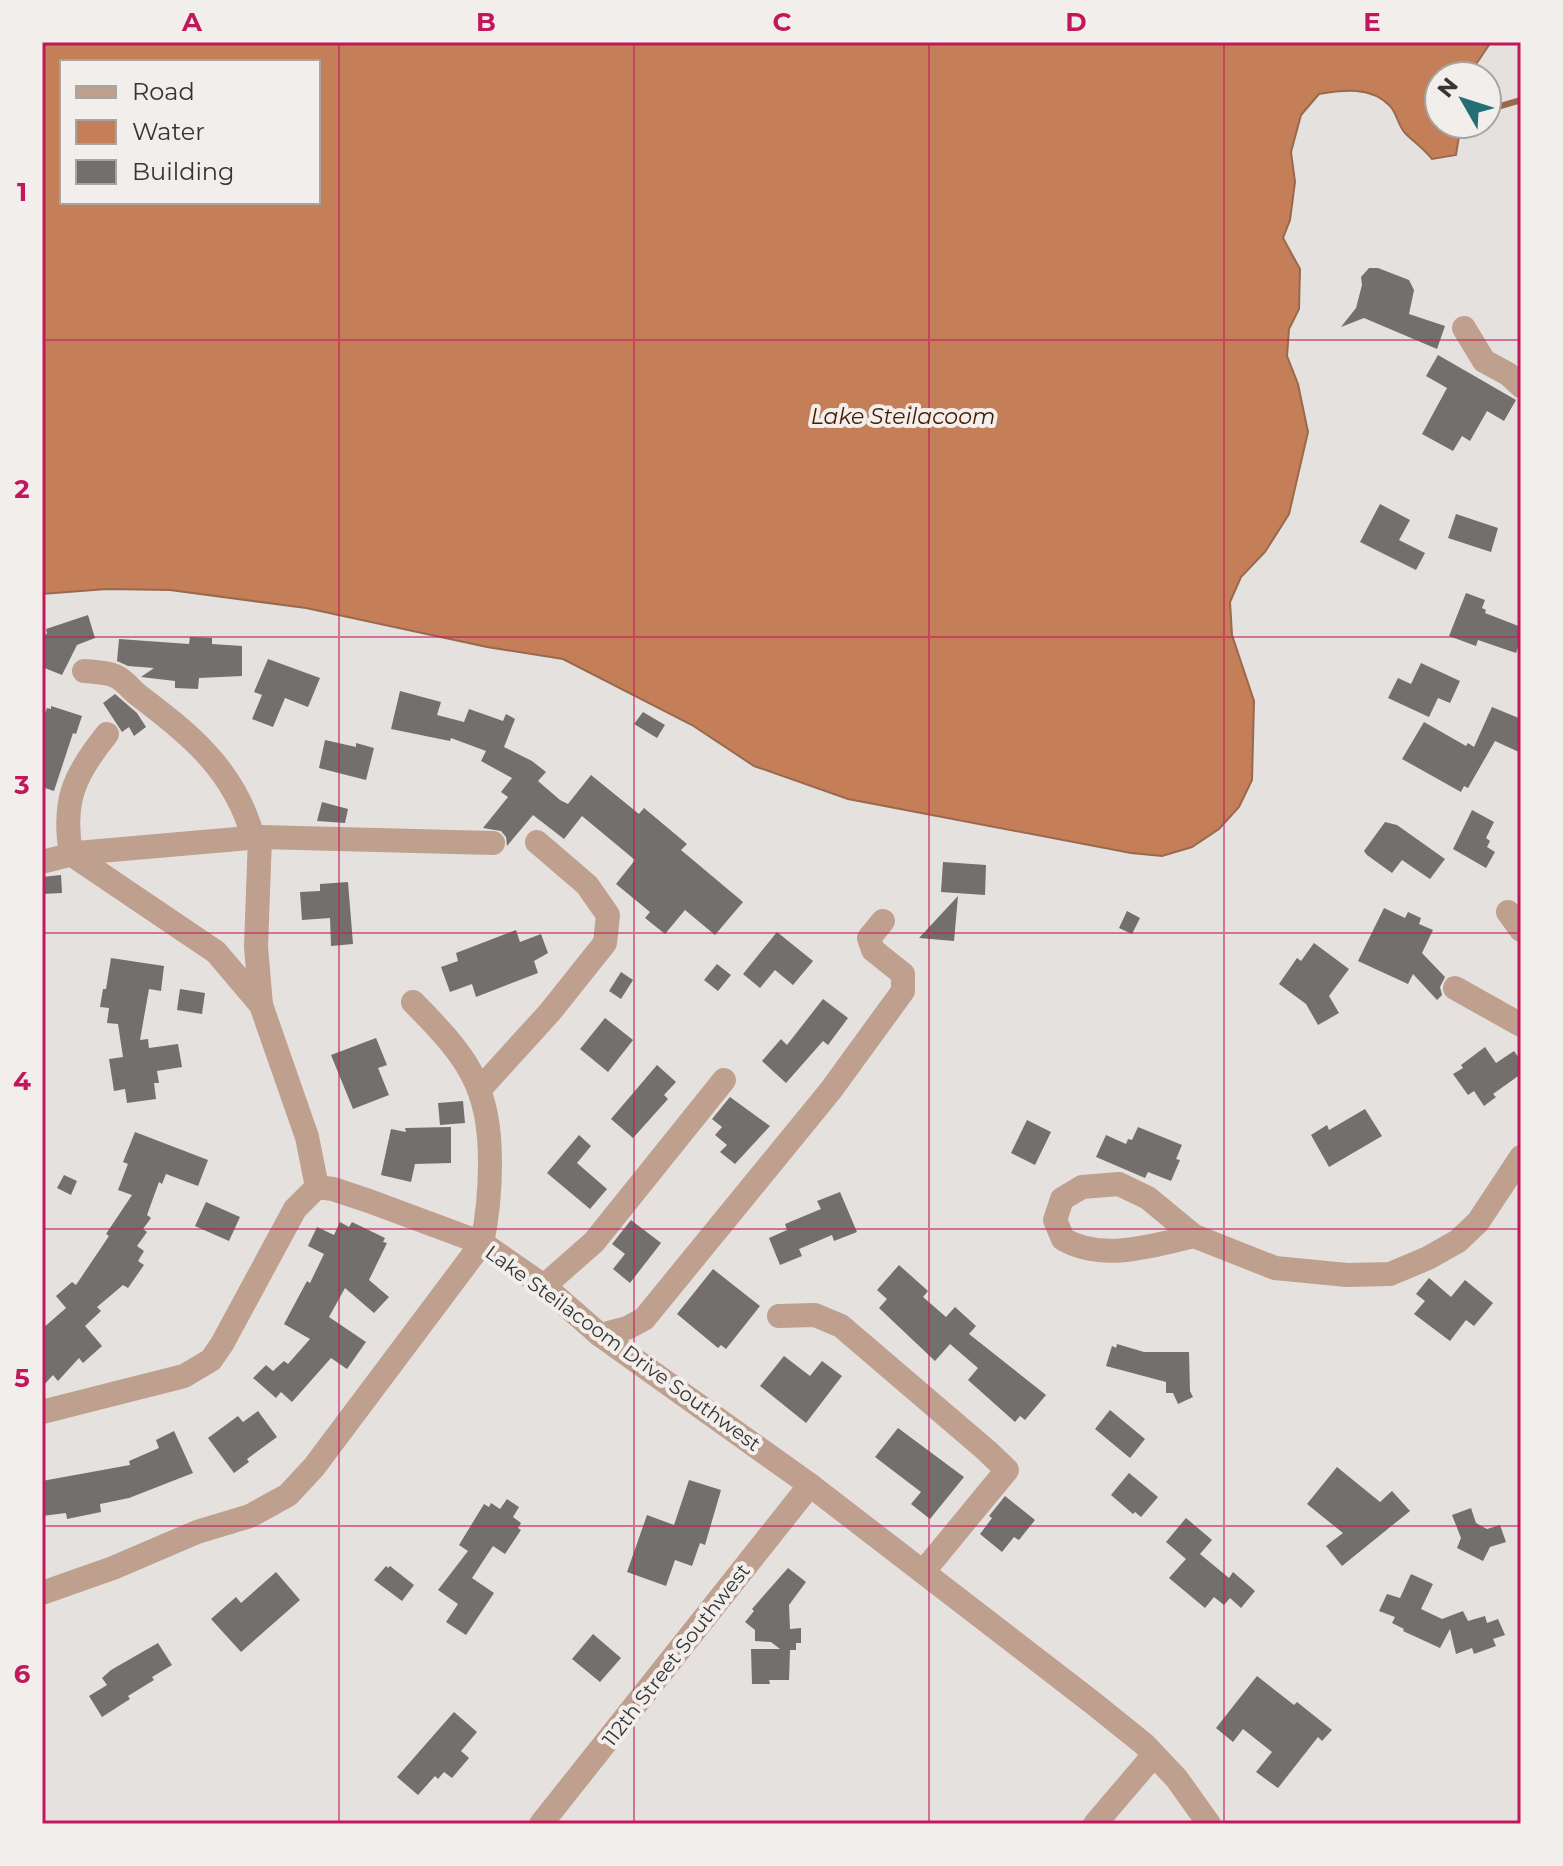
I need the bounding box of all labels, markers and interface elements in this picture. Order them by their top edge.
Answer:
text: A [181,6,203,38]
text: B [476,6,496,38]
text: C [773,6,792,38]
text: D [1065,6,1087,38]
text: E [1363,6,1381,38]
legend [60,60,320,204]
north arrow [1423,60,1503,140]
text: N [1432,72,1464,103]
text: Road [132,77,195,106]
text: Water [132,117,205,146]
text: Building [132,157,235,186]
text: 1 [17,176,27,208]
water label: Lake Steilacoom [811,403,995,430]
text: 2 [14,473,30,505]
text: 3 [13,769,30,801]
text: 4 [13,1065,31,1097]
street label: Lake Steilacoom Drive Southwest [481,1240,765,1456]
text: 5 [14,1362,30,1394]
street label: 112th Street Southwest [597,1559,755,1751]
text: 6 [14,1658,31,1690]

